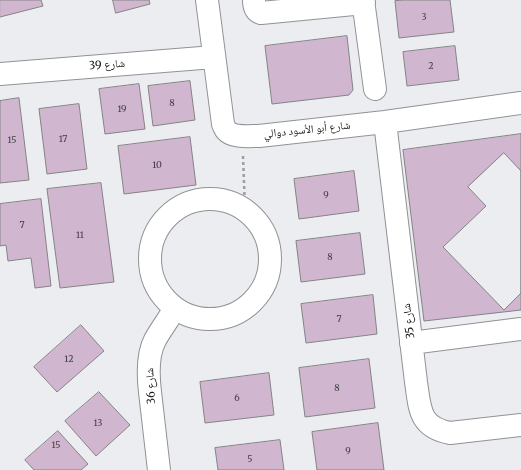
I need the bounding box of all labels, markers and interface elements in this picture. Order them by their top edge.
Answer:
house number: 3 [421,12,427,22]
street label: شارع 39 [89,57,125,73]
house number: 2 [428,61,434,71]
house number: 8 [169,98,175,108]
house number: 19 [117,104,127,114]
street label: شارع أبو الأسود دوالي [263,119,351,141]
house number: 17 [59,134,67,144]
house number: 15 [7,135,17,145]
house number: 10 [152,160,162,170]
house number: 9 [323,190,329,200]
house number: 7 [19,220,25,230]
house number: 11 [76,230,84,240]
house number: 8 [327,252,333,262]
street label: شارع 35 [400,303,418,339]
house number: 7 [336,314,342,324]
house number: 12 [64,354,74,364]
street label: شارع 36 [143,368,159,404]
house number: 8 [334,383,340,393]
house number: 6 [234,393,240,403]
house number: 13 [94,418,102,428]
house number: 15 [51,440,61,450]
house number: 9 [345,446,351,456]
house number: 5 [247,454,253,464]

